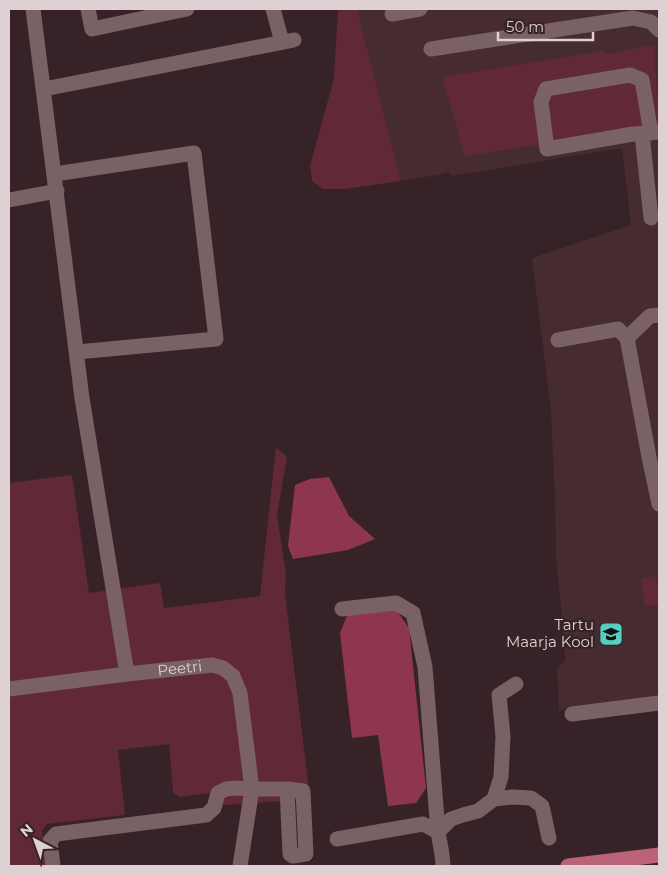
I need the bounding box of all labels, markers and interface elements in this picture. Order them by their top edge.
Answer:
scale bar [498,10,593,42]
text: 50 m [506,17,544,36]
place label: Tartu Maarja Kool [506,615,594,651]
school or university icon: Tartu Maarja Kool [598,621,624,647]
street label: Peetri [156,656,203,680]
north arrow [10,815,60,865]
text: N [16,820,37,841]

